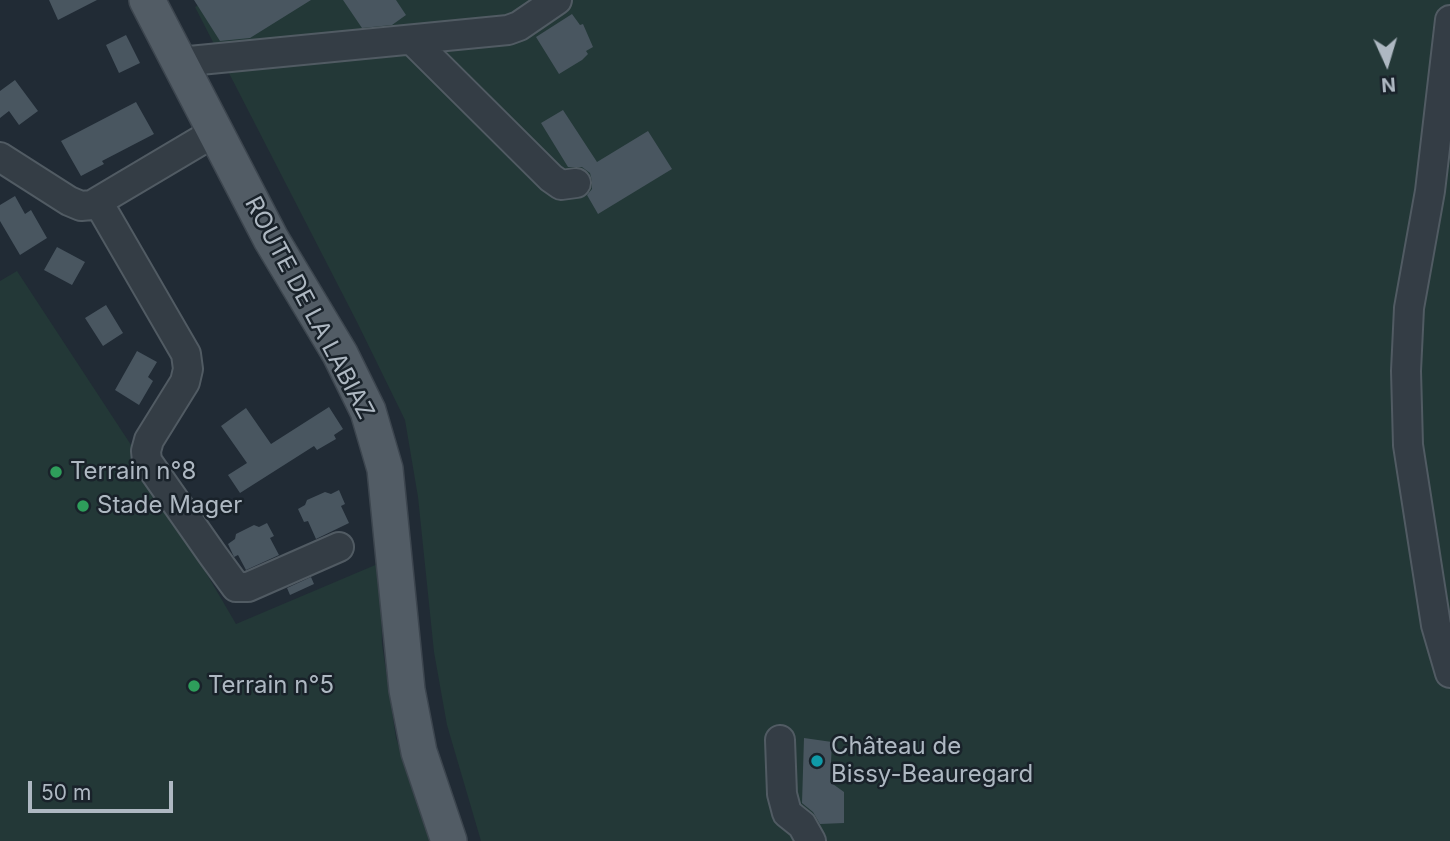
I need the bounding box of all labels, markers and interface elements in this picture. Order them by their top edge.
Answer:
north arrow [1352,28,1422,98]
text: N [1380,72,1397,96]
street label: ROUTE DE LA LABIAZ [238,192,380,424]
place label: Terrain n°8 [70,458,196,486]
marker: Terrain n°8 [48,464,64,480]
place label: Stade Mager [97,492,242,520]
marker: Stade Mager [75,498,91,514]
place label: Terrain n°5 [208,672,334,700]
marker: Terrain n°5 [186,678,202,694]
place label: Château de Bissy-Beauregard [831,733,1033,789]
marker: Château de Bissy-Beauregard [809,753,825,769]
scale bar [32,768,177,812]
text: 50 m [41,780,91,805]

